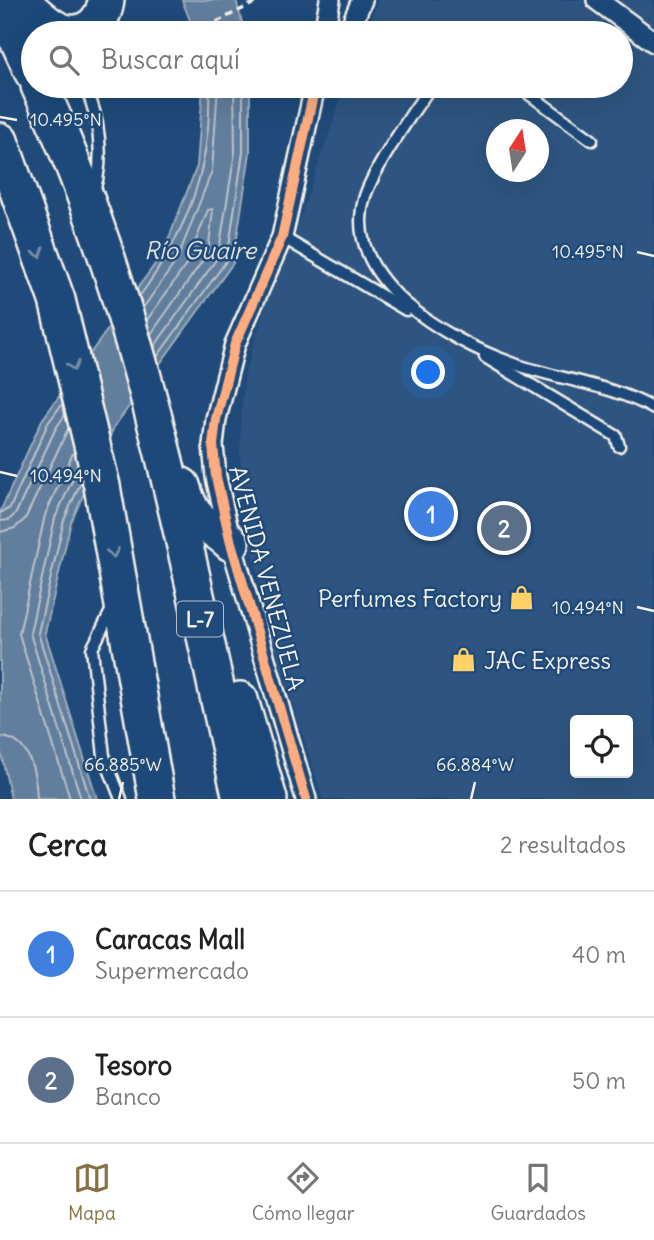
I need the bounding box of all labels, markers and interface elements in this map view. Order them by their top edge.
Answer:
search box [21,21,633,98]
icon: search [45,41,83,79]
text: Buscar aquí [101,43,240,76]
text: 10.495°N [30,108,102,131]
north arrow [486,119,549,182]
water label: Río Guaire [144,235,258,265]
text: 10.495°N [552,240,624,263]
one-way arrow [31,246,45,258]
your location [411,355,445,389]
one-way arrow [65,360,79,372]
street label: AVENIDA VENEZUELA [223,463,311,693]
text: 10.494°N [30,464,102,487]
pin: 1 [408,488,454,540]
pin: 2 [481,502,527,554]
one-way arrow [105,547,120,559]
place label: Perfumes Factory [318,584,502,613]
shop icon: Perfumes Factory [508,584,536,612]
text: 10.494°N [552,596,624,619]
road number: L-7 [177,602,223,636]
shop icon: JAC Express [450,646,478,674]
place label: JAC Express [484,646,611,675]
map controls [570,715,633,778]
button: locate [570,715,633,778]
text: 66.885°W [84,753,162,776]
text: 66.884°W [436,753,514,776]
text: Cerca [28,826,107,864]
text: 2 resultados [500,830,626,859]
text: Caracas Mall [95,923,245,956]
text: 1 [46,940,56,969]
text: 40 m [572,940,626,969]
text: Supermercado [95,956,249,985]
text: Tesoro [95,1049,172,1082]
text: 2 [45,1066,57,1095]
text: 50 m [572,1066,626,1095]
text: Banco [95,1082,161,1111]
tab: Mapa [68,1159,116,1225]
tab: Cómo llegar [252,1159,355,1225]
tab: Guardados [490,1159,586,1225]

